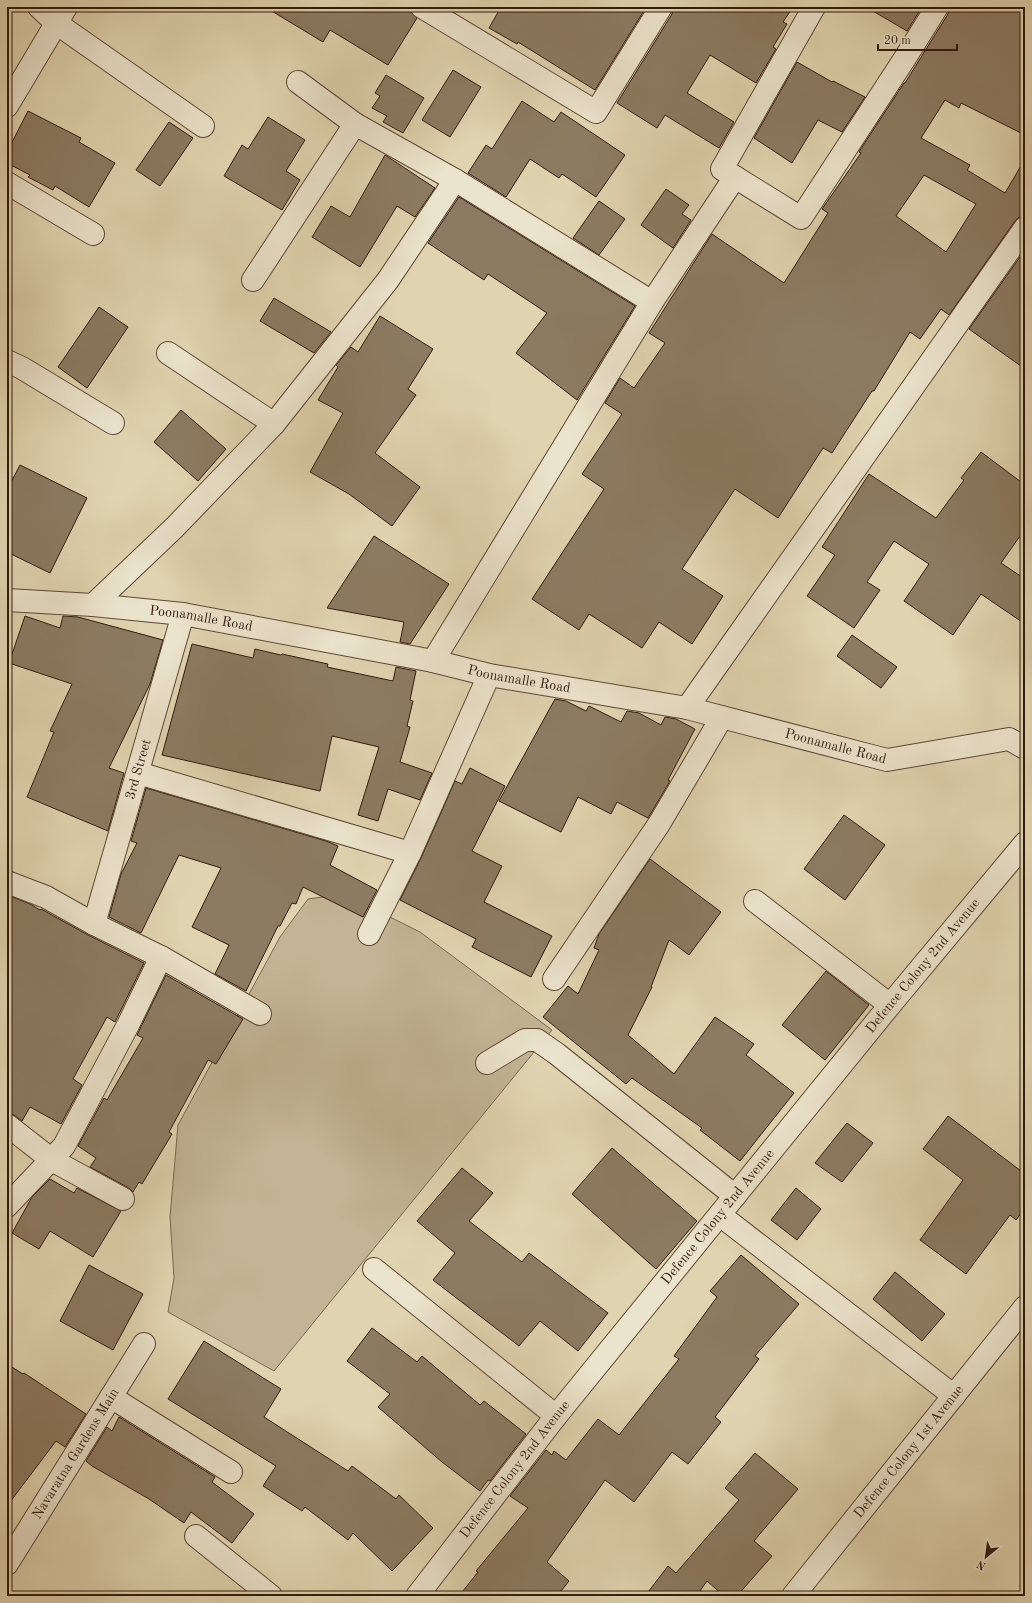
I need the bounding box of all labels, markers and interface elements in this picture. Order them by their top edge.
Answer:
scale bar [878,26,957,52]
text: 20 m [884,35,911,47]
street label: Poonamalle Road [149,604,254,634]
street label: Poonamalle Road [466,663,572,695]
street label: Poonamalle Road [783,727,888,767]
street label: 3rd Street [123,737,154,801]
street label: Defence Colony 2nd Avenue [863,896,982,1036]
street label: Defence Colony 2nd Avenue [659,1147,777,1287]
street label: Defence Colony 1st Avenue [851,1383,966,1521]
street label: Navaratna Gardens Main [30,1385,122,1522]
street label: Defence Colony 2nd Avenue [457,1398,572,1541]
north arrow [966,1537,1006,1577]
text: N [975,1557,988,1571]

